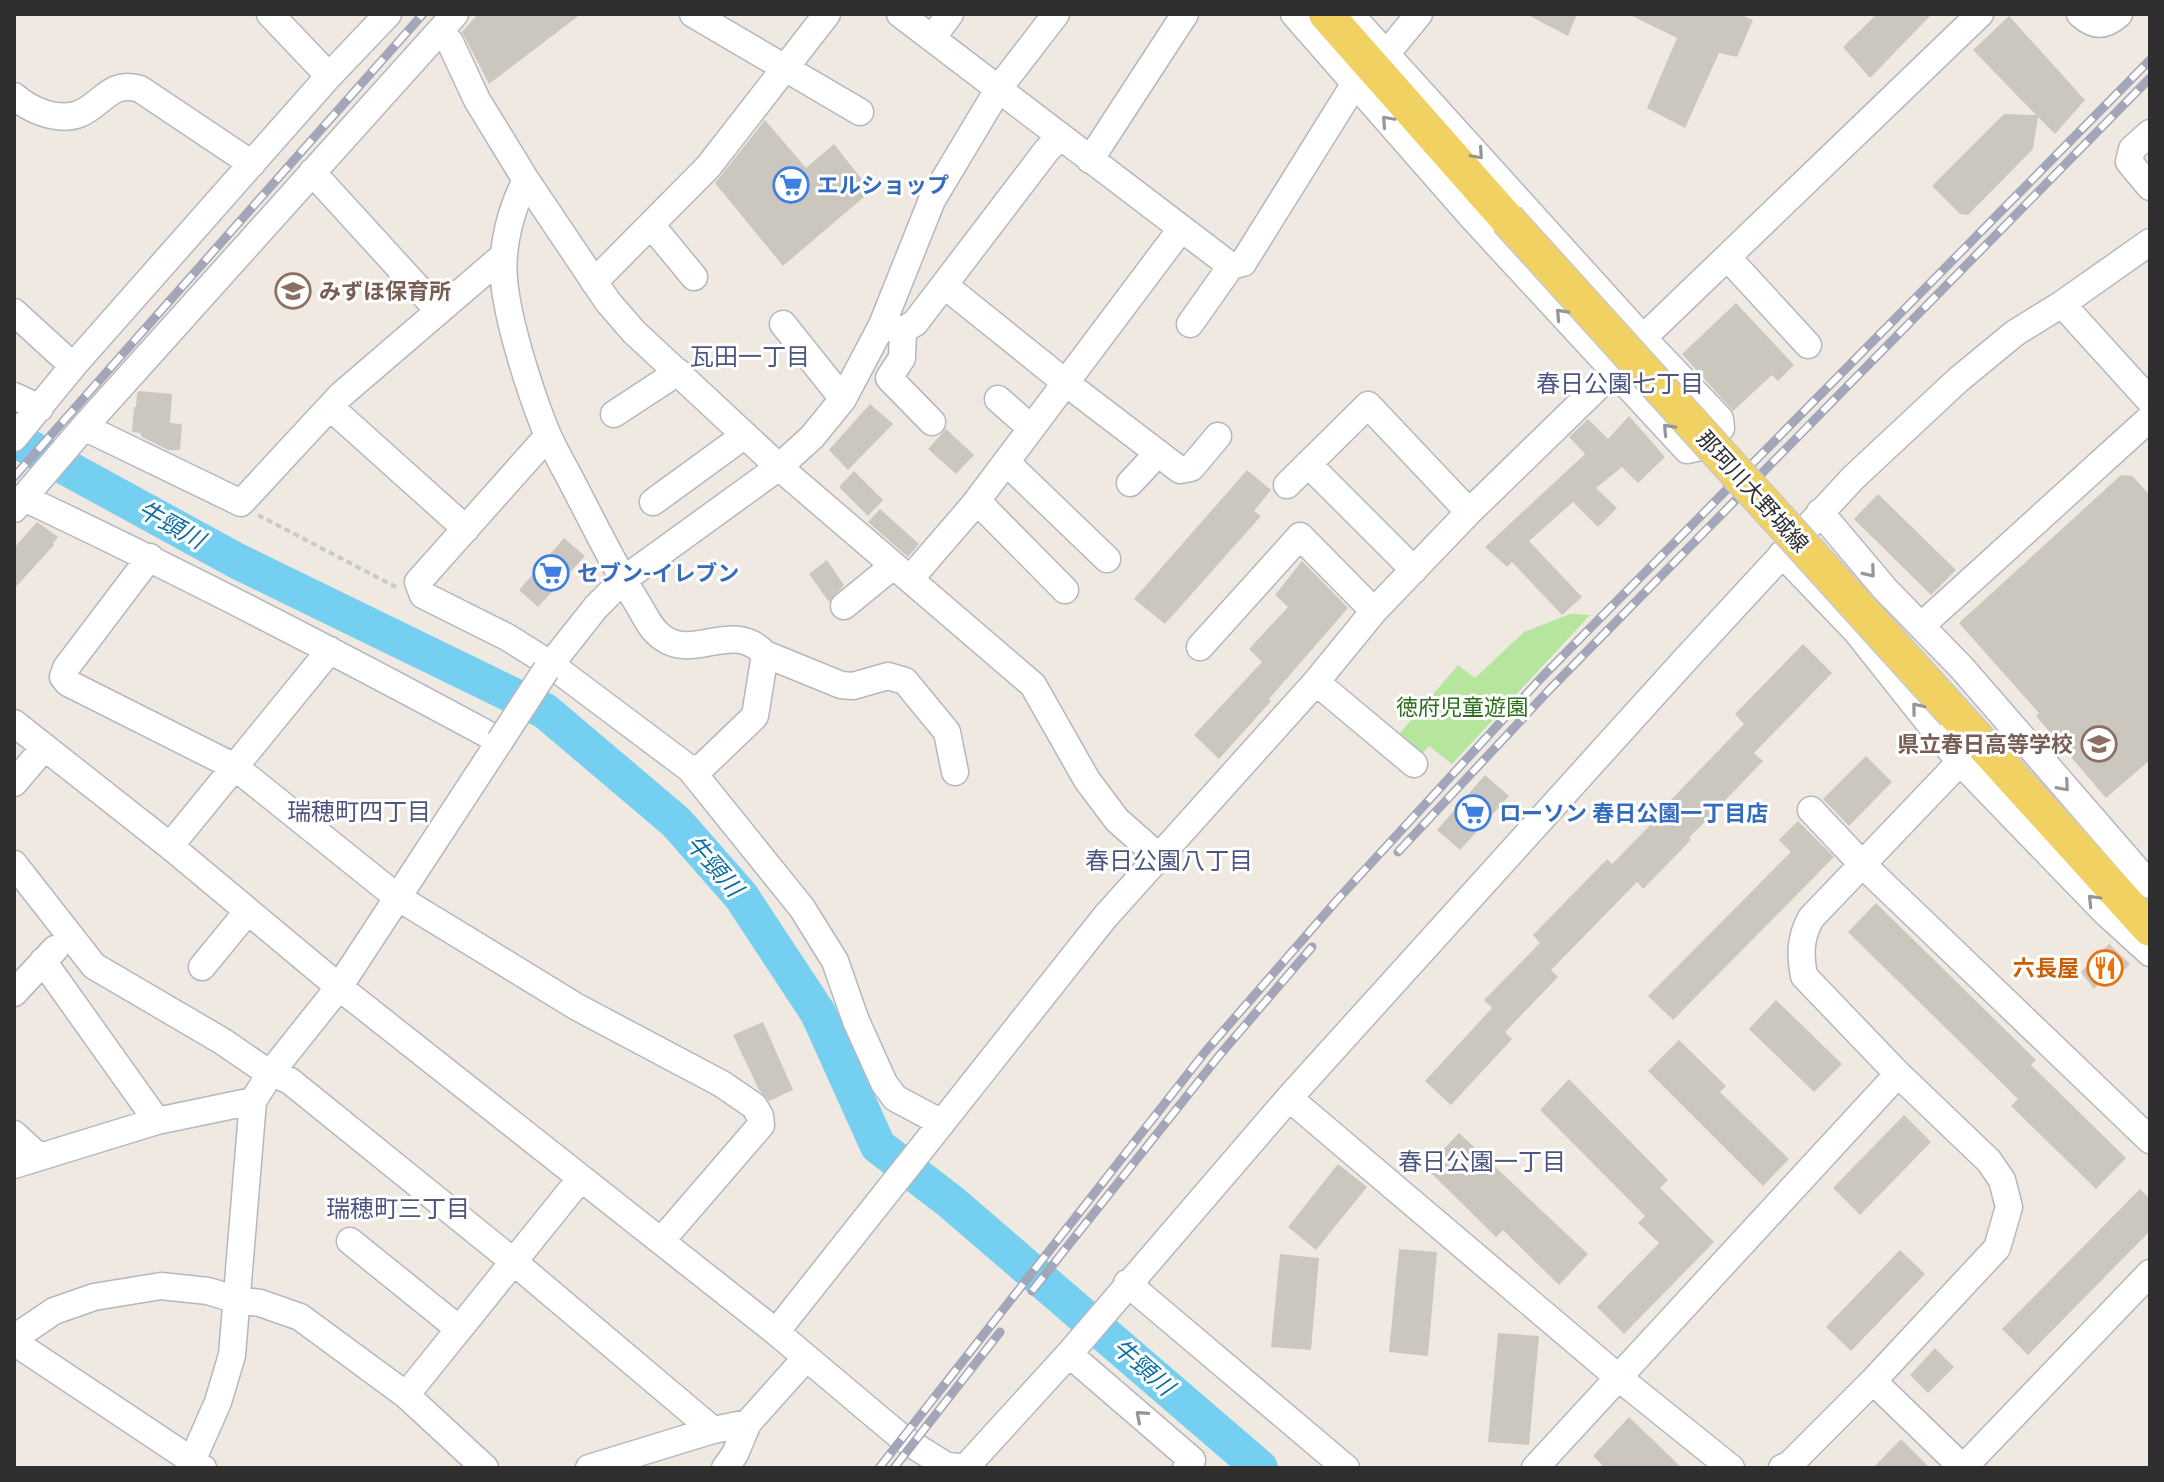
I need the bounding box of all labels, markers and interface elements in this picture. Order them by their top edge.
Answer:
one-way arrow [1382,116,1396,131]
one-way arrow [1468,145,1482,160]
supermarket icon: エルショップ [772,166,810,204]
place label: エルショップ [817,171,949,198]
school or university icon: みずほ保育所 [274,272,312,310]
place label: みずほ保育所 [319,277,451,304]
one-way arrow [1556,309,1571,323]
district label: 瓦田一丁目 [690,341,810,370]
district label: 春日公園七丁目 [1536,368,1704,397]
one-way arrow [1664,424,1678,439]
street label: 那珂川大野城線 [1692,424,1815,557]
water label: 牛頸川 [133,494,213,555]
supermarket icon: セブン-イレブン [532,554,570,592]
place label: セブン-イレブン [577,559,739,586]
one-way arrow [1860,563,1875,577]
park label: 徳府児童遊園 [1396,693,1528,720]
one-way arrow [1913,702,1927,717]
school or university icon: 県立春日高等学校 [2080,725,2118,763]
place label: 県立春日高等学校 [1897,730,2073,757]
one-way arrow [2054,776,2069,791]
supermarket icon: ローソン 春日公園一丁目店 [1454,794,1492,832]
district label: 瑞穂町四丁目 [287,796,431,825]
place label: ローソン 春日公園一丁目店 [1499,799,1768,826]
water label: 牛頸川 [681,828,752,904]
district label: 春日公園八丁目 [1085,845,1253,874]
one-way arrow [2087,895,2102,909]
restaurant icon: 六長屋 [2086,949,2124,987]
place label: 六長屋 [2013,954,2079,981]
district label: 春日公園一丁目 [1398,1146,1566,1175]
district label: 瑞穂町三丁目 [326,1193,470,1222]
water label: 牛頸川 [1107,1331,1183,1402]
one-way arrow [1136,1411,1150,1426]

